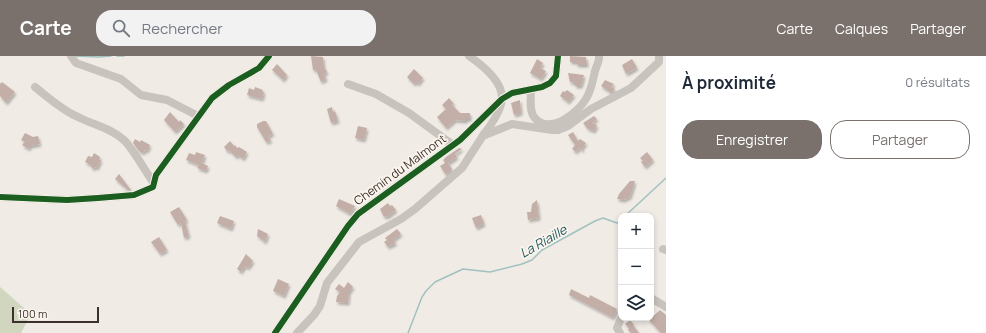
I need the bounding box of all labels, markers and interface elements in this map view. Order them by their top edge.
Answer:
search box [96,10,376,46]
text: Carte [20,15,72,41]
icon: search [110,17,132,39]
text: Rechercher [142,18,223,39]
text: Carte [777,19,813,38]
text: Calques [835,19,888,38]
text: Partager [910,19,966,38]
text: À proximité [682,71,776,94]
text: 0 résultats [905,73,970,91]
button: Enregistrer [682,120,822,159]
button: Partager [830,120,970,159]
street label: Chemin du Malmont [350,130,450,209]
map controls [618,213,654,321]
button: + [618,213,654,249]
water label: La Riaille [516,220,571,262]
button: − [618,249,654,285]
button: layers [618,285,654,321]
scale bar [12,305,99,324]
text: 100 m [18,306,47,321]

